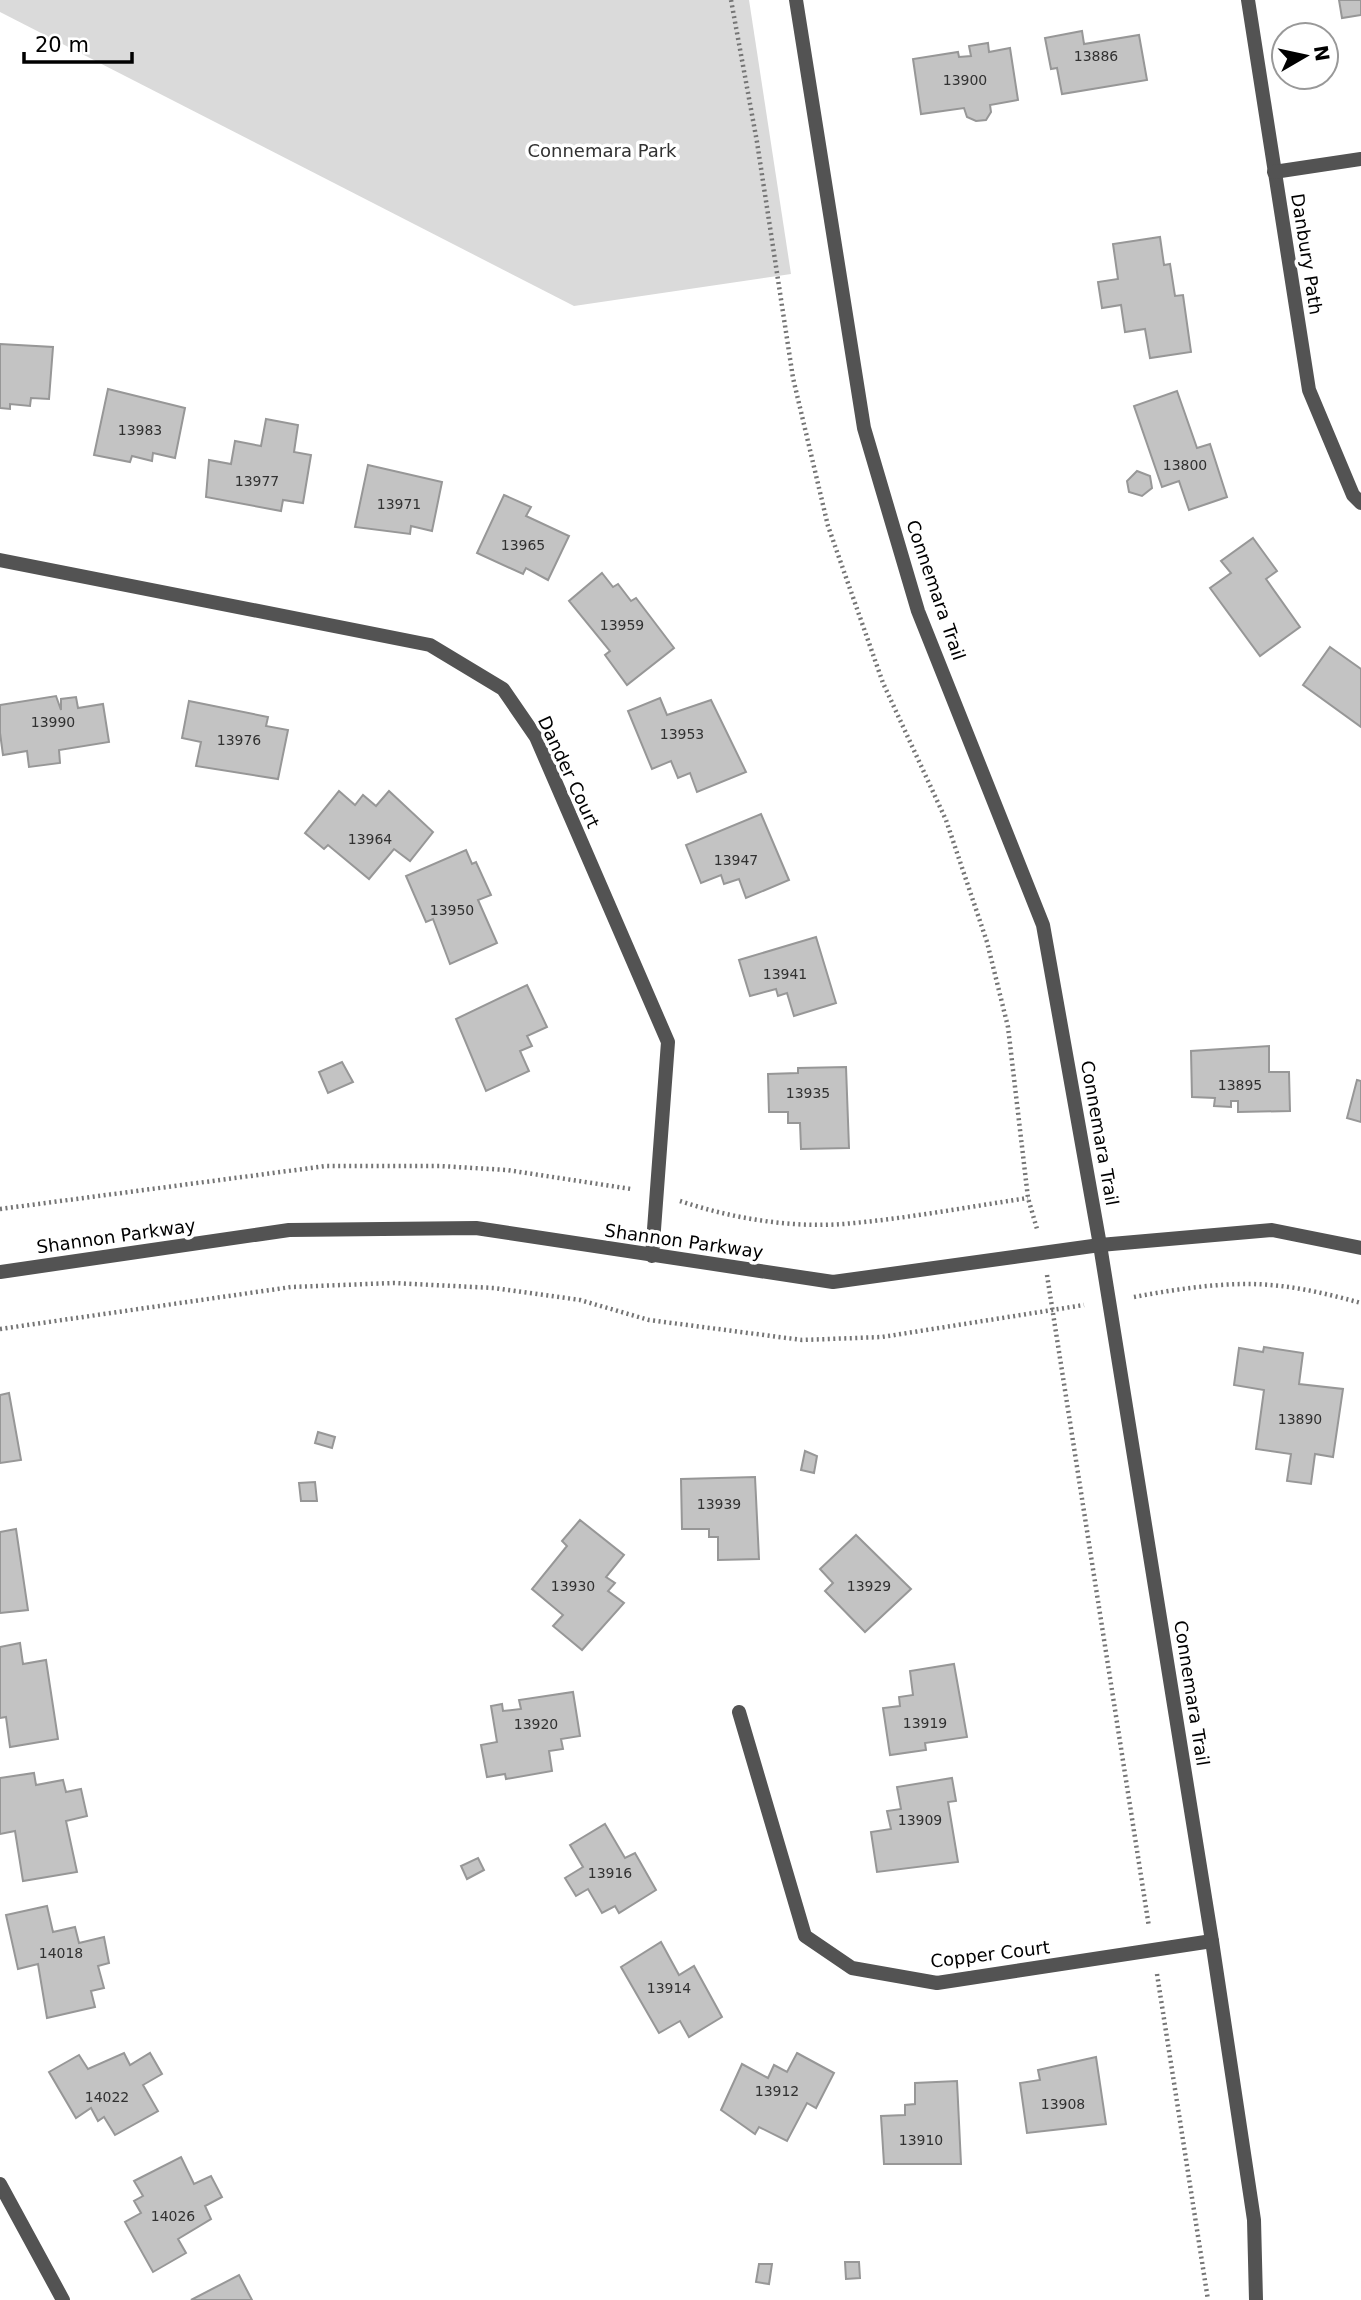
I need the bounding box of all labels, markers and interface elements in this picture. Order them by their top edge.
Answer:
scale bar [24,21,133,65]
north arrow [1270,21,1340,91]
text: 20 m [35,33,89,57]
text: N [1310,44,1334,63]
house number: 13886 [1074,48,1118,64]
house number: 13900 [943,72,987,88]
park label: Connemara Park [527,140,677,161]
street label: Danbury Path [1287,192,1327,316]
house number: 13983 [118,422,162,438]
house number: 13800 [1163,457,1207,473]
house number: 13977 [235,473,279,489]
house number: 13971 [377,496,421,512]
street label: Connemara Trail [902,517,970,663]
house number: 13965 [501,537,545,553]
house number: 13959 [600,617,644,633]
street label: Dander Court [534,713,604,831]
house number: 13990 [31,714,75,730]
house number: 13953 [660,726,704,742]
house number: 13976 [217,732,261,748]
house number: 13964 [348,831,392,847]
house number: 13947 [714,852,758,868]
house number: 13950 [430,902,474,918]
house number: 13941 [763,966,807,982]
street label: Connemara Trail [1077,1059,1123,1207]
house number: 13895 [1218,1077,1262,1093]
house number: 13935 [786,1085,830,1101]
street label: Shannon Parkway [35,1214,197,1258]
street label: Shannon Parkway [603,1219,765,1263]
house number: 13890 [1278,1411,1322,1427]
house number: 13939 [697,1496,741,1512]
house number: 13930 [551,1578,595,1594]
house number: 13929 [847,1578,891,1594]
street label: Connemara Trail [1170,1619,1214,1767]
house number: 13919 [903,1715,947,1731]
house number: 13920 [514,1716,558,1732]
house number: 13909 [898,1812,942,1828]
house number: 13916 [588,1865,632,1881]
street label: Copper Court [929,1936,1051,1972]
house number: 14018 [39,1945,83,1961]
house number: 13914 [647,1980,691,1996]
house number: 13912 [755,2083,799,2099]
house number: 14022 [85,2089,129,2105]
house number: 13908 [1041,2096,1085,2112]
house number: 13910 [899,2132,943,2148]
house number: 14026 [151,2208,195,2224]

